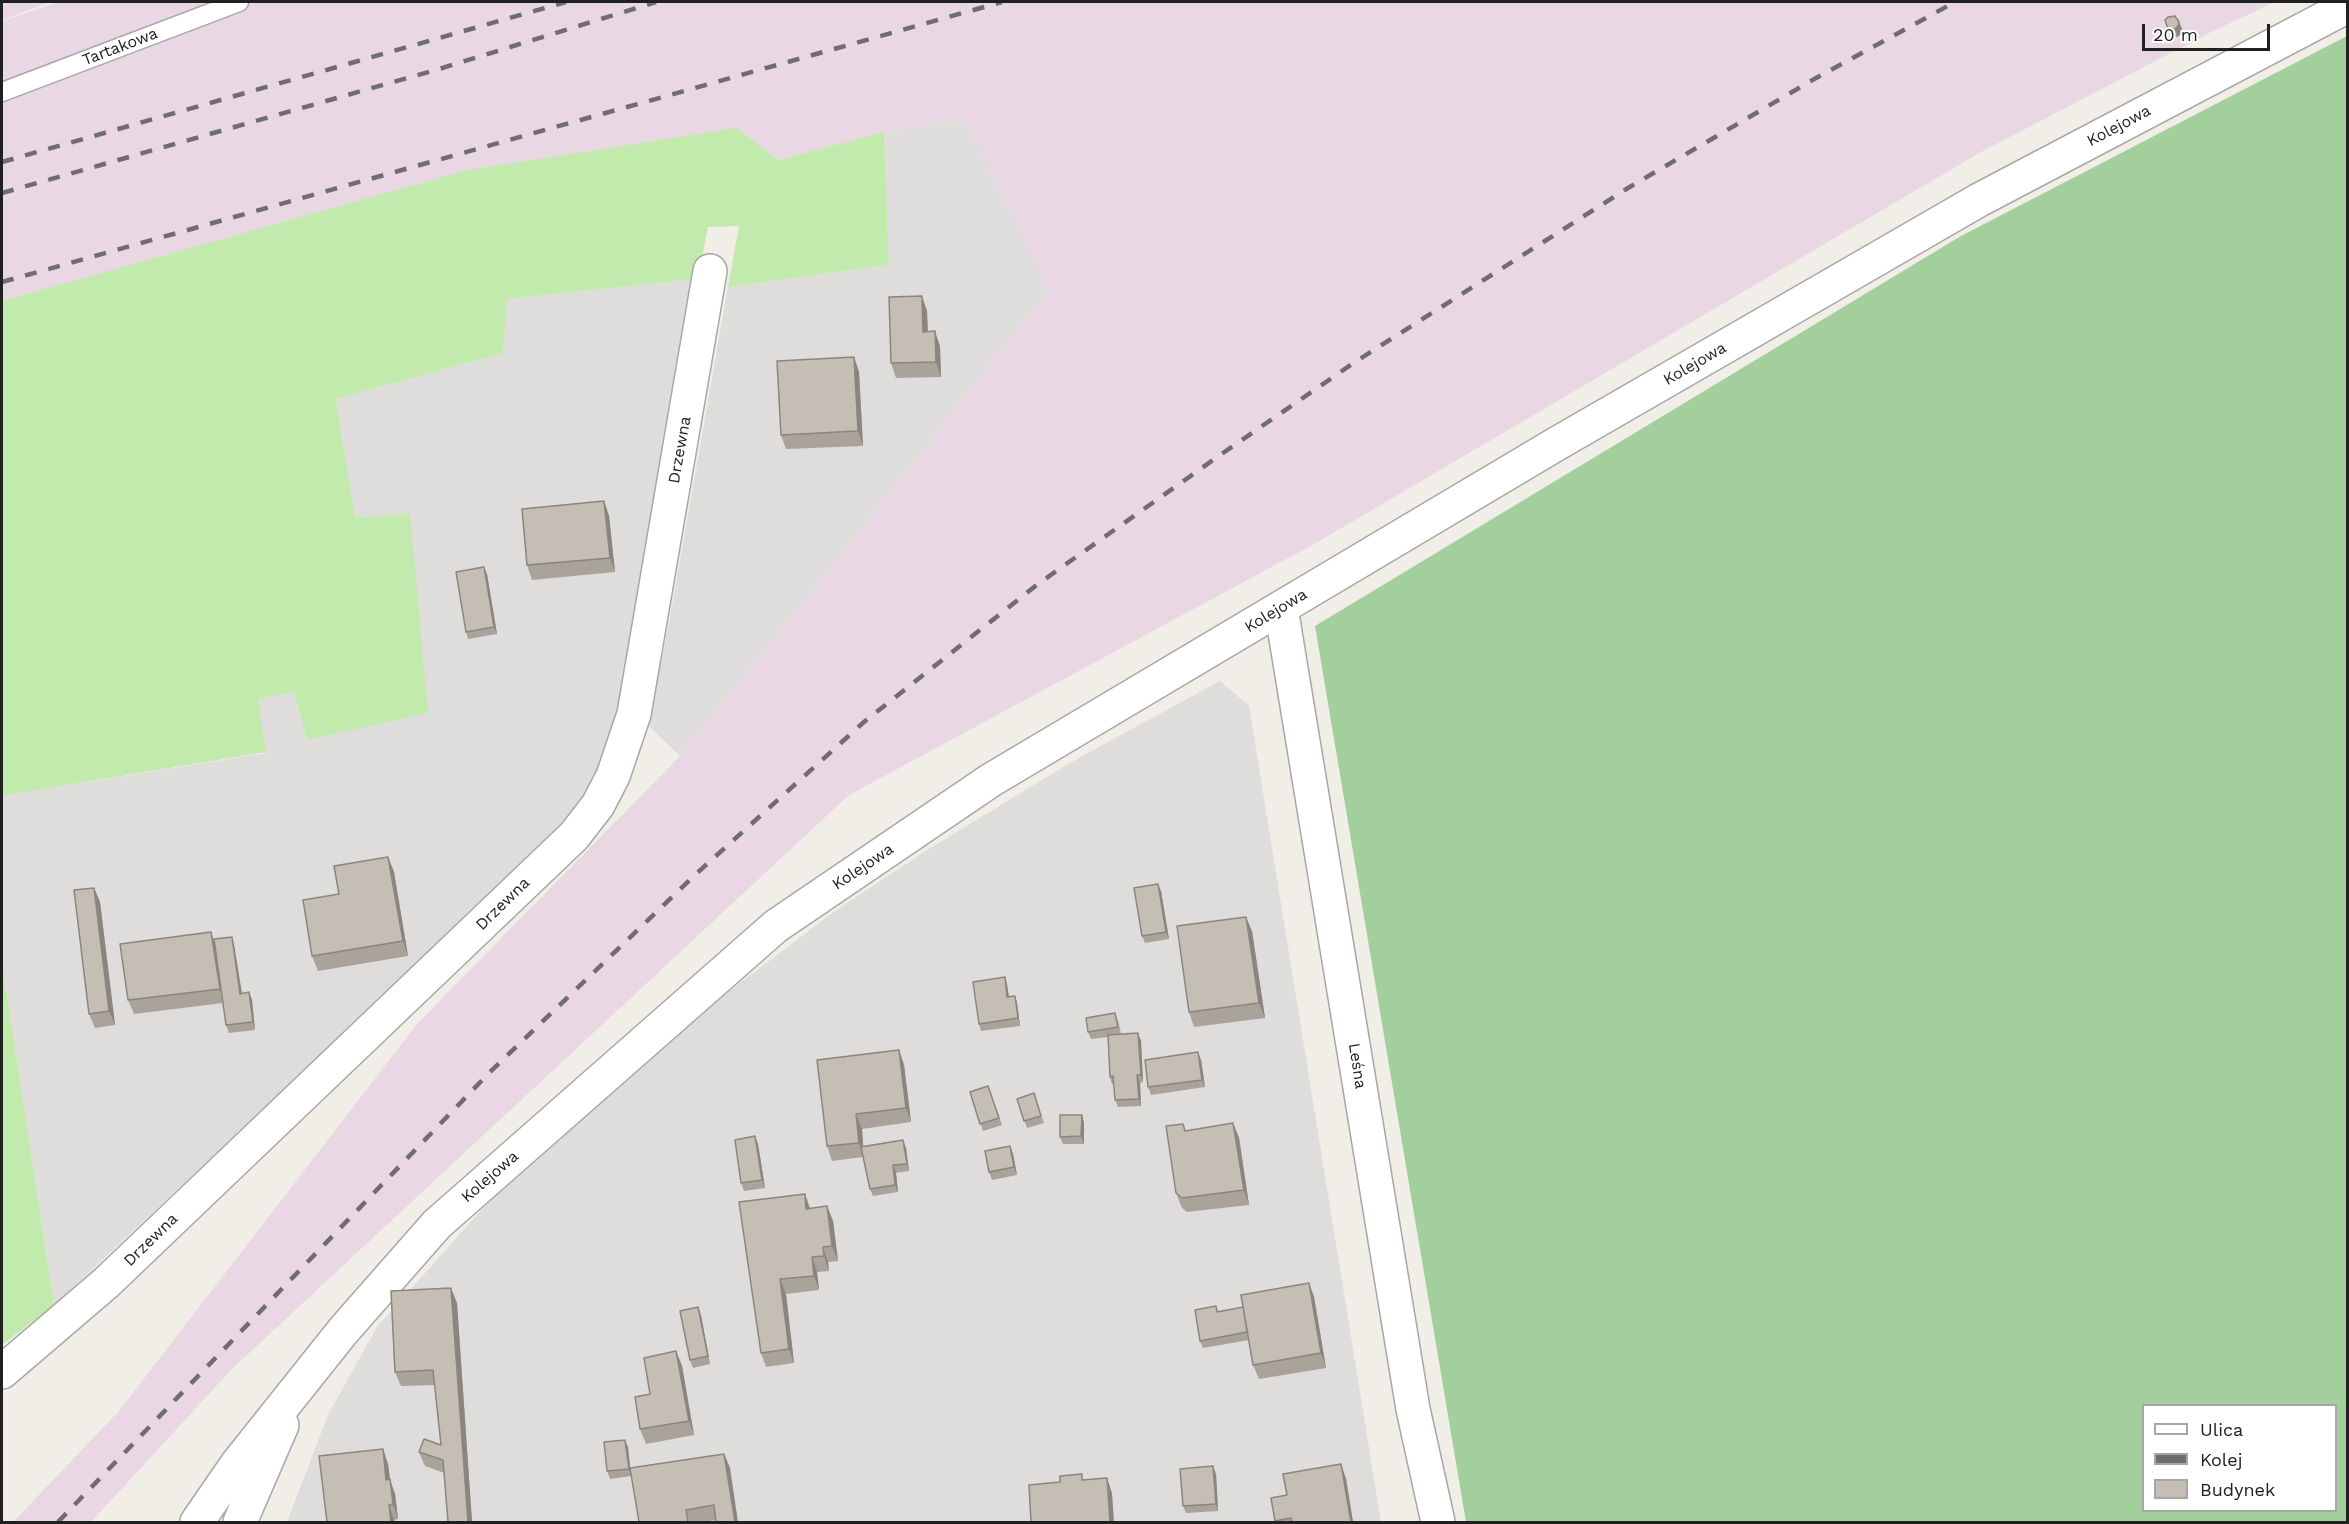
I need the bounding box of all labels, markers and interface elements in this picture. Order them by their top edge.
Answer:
scale bar [2145,12,2272,50]
street label: Tartakowa [80,24,160,70]
text: 20 m [2153,24,2198,45]
street label: Kolejowa [2084,101,2154,151]
street label: Kolejowa [1660,338,1730,390]
street label: Drzewna [665,415,695,485]
street label: Kolejowa [1241,585,1311,637]
street label: Kolejowa [829,840,897,894]
street label: Drzewna [472,874,534,934]
street label: Leśna [1344,1042,1370,1090]
street label: Kolejowa [458,1147,522,1207]
street label: Drzewna [120,1210,182,1270]
legend [2142,1404,2337,1512]
text: Ulica [2200,1419,2243,1440]
text: Kolej [2200,1449,2243,1470]
text: Budynek [2200,1479,2275,1500]

